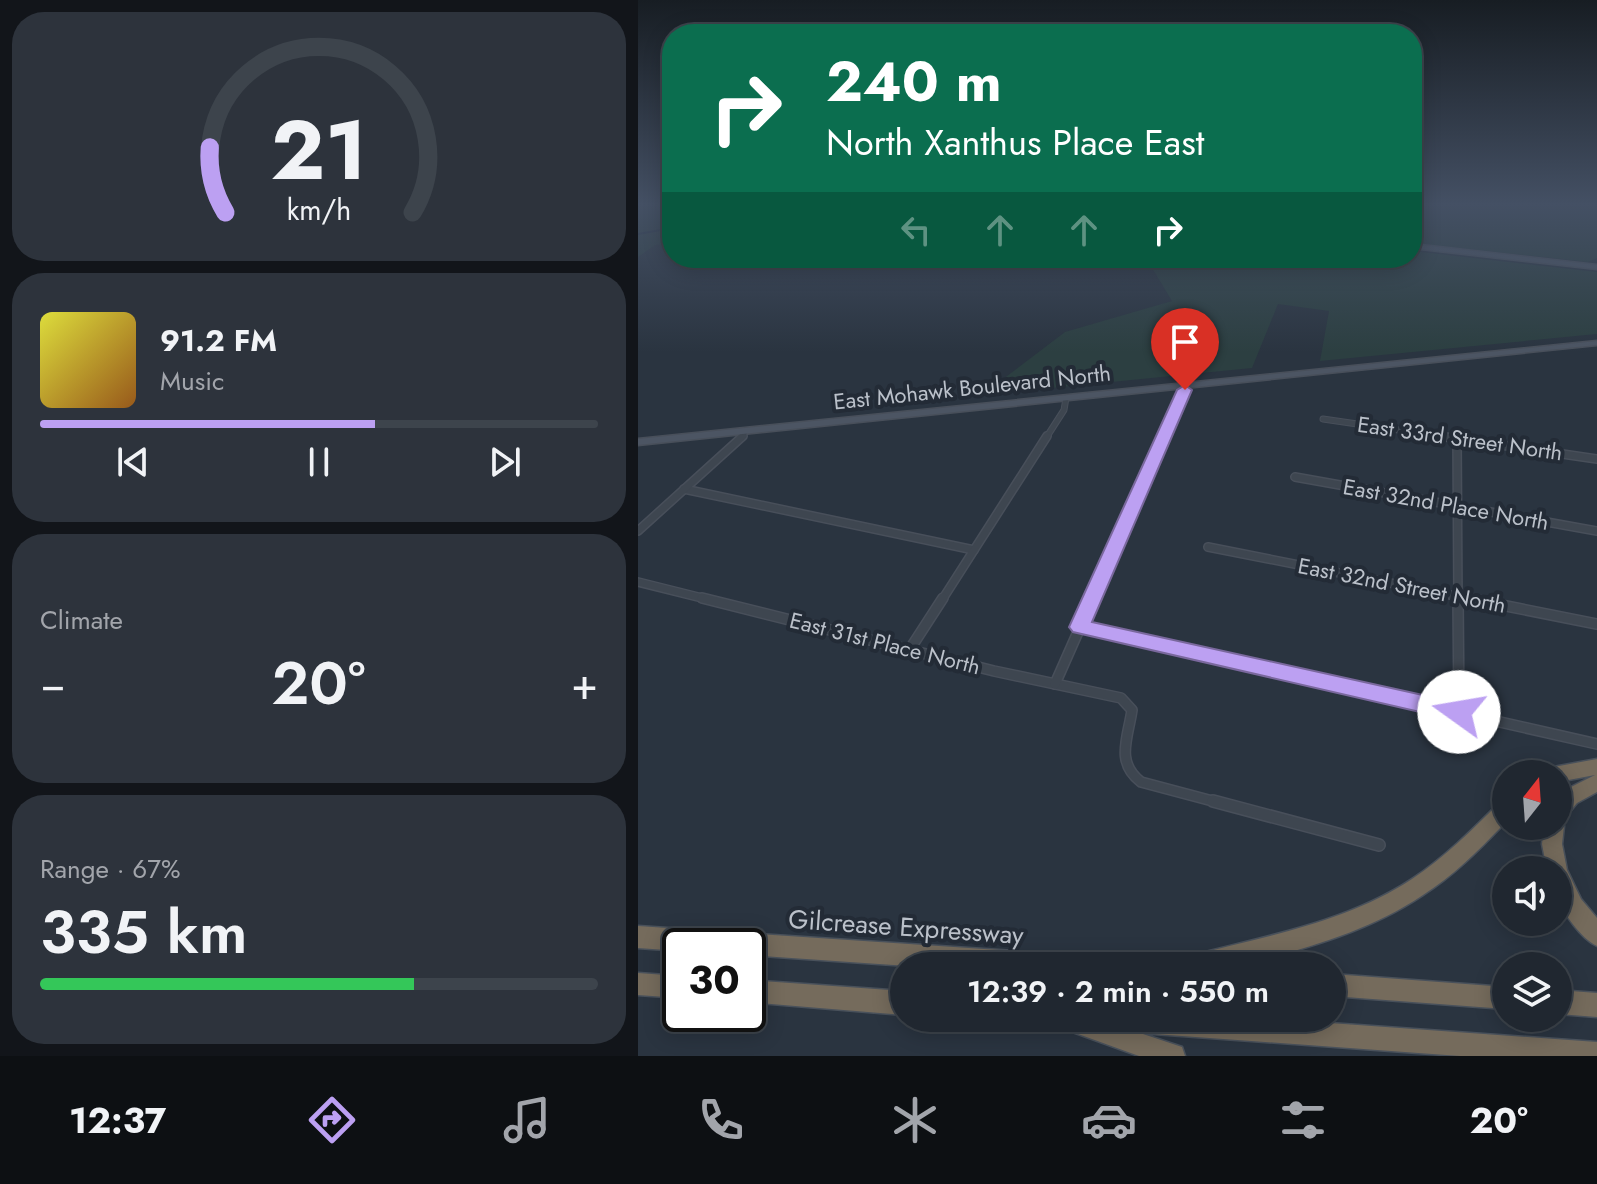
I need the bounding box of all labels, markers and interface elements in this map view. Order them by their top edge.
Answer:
text: 240 m [826,41,1002,122]
icon: right [694,56,798,160]
text: 21 [271,89,367,209]
text: North Xanthus Place East [826,116,1204,168]
text: km/h [287,189,351,231]
icon: left [894,208,938,252]
icon: ahead [978,208,1022,252]
icon: ahead [1062,208,1106,252]
icon: right [1146,208,1190,252]
pin [1151,308,1219,390]
text: 91.2 FM [160,319,277,362]
icon: arrive [1163,320,1207,364]
street label: East Mohawk Boulevard North [832,357,1112,417]
text: Music [160,362,224,400]
street label: East 33rd Street North [1355,408,1565,468]
icon: previous [111,440,155,484]
icon: pause [297,440,341,484]
icon: next [483,440,527,484]
street label: East 32nd Place North [1341,470,1551,538]
street label: East 32nd Street North [1295,549,1509,621]
text: Climate [40,601,123,639]
street label: East 31st Place North [786,604,984,682]
text: 20° [272,640,365,727]
text: − [40,652,66,716]
text: + [571,652,598,716]
position arrow [1417,670,1501,754]
north arrow [1492,760,1572,840]
map controls [1492,760,1572,1032]
text: Range · 67% [40,850,180,888]
button: sound [1492,856,1572,936]
text: 335 km [40,889,247,976]
street label: Gilcrease Expressway [787,900,1025,954]
speed limit sign: 30 [662,928,766,1032]
button: layers [1492,952,1572,1032]
text: 12:39 · 2 min · 550 m [967,970,1269,1013]
icon: directions [304,1092,360,1148]
icon: music [499,1092,555,1148]
icon: phone [693,1092,749,1148]
icon: climate [887,1092,943,1148]
icon: car [1081,1092,1137,1148]
icon: filters [1275,1092,1331,1148]
text: 12:37 [69,1094,166,1146]
text: 20° [1470,1094,1528,1146]

